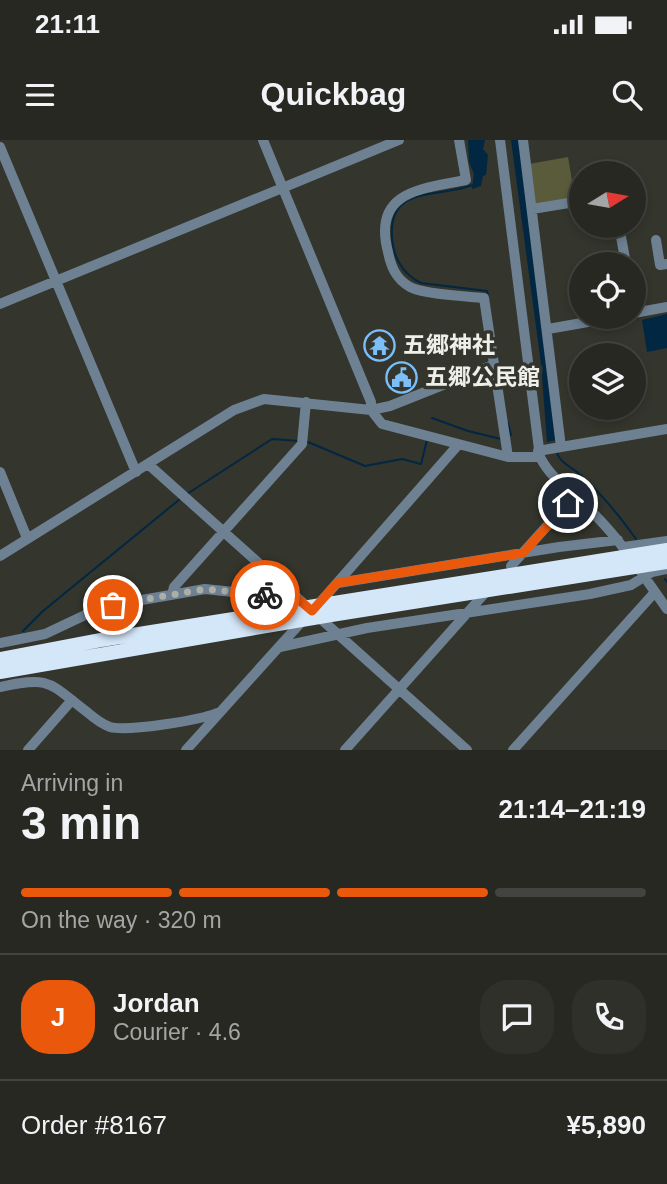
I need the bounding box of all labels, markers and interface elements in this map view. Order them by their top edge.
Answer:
text: 21:11 [35,9,100,39]
icon: menu [21,76,59,114]
text: Quickbag [261,76,406,112]
icon: search [608,76,646,114]
north arrow [569,161,646,238]
map controls [569,161,646,420]
button: locate [569,252,646,329]
temple icon: 五郷神社 [363,328,397,362]
place label: 五郷神社 [403,332,495,358]
button: layers [569,343,646,420]
public building icon: 五郷公民館 [385,360,419,394]
place label: 五郷公民館 [425,364,540,390]
pin [538,473,598,533]
icon: home [549,484,587,522]
courier [230,560,300,630]
pin [83,575,143,635]
icon: bike [246,576,284,614]
icon: bag [94,586,132,624]
text: Arriving in [21,770,123,796]
text: 21:14–21:19 [499,794,646,824]
text: 3 min [21,797,141,849]
text: On the way · 320 m [21,907,222,933]
button: chat [480,980,554,1054]
button: phone [572,980,646,1054]
text: Jordan [113,988,200,1018]
text: J [51,1002,65,1032]
text: Courier · 4.6 [113,1019,241,1045]
text: Order #8167 [21,1110,167,1140]
text: ¥5,890 [566,1110,646,1140]

